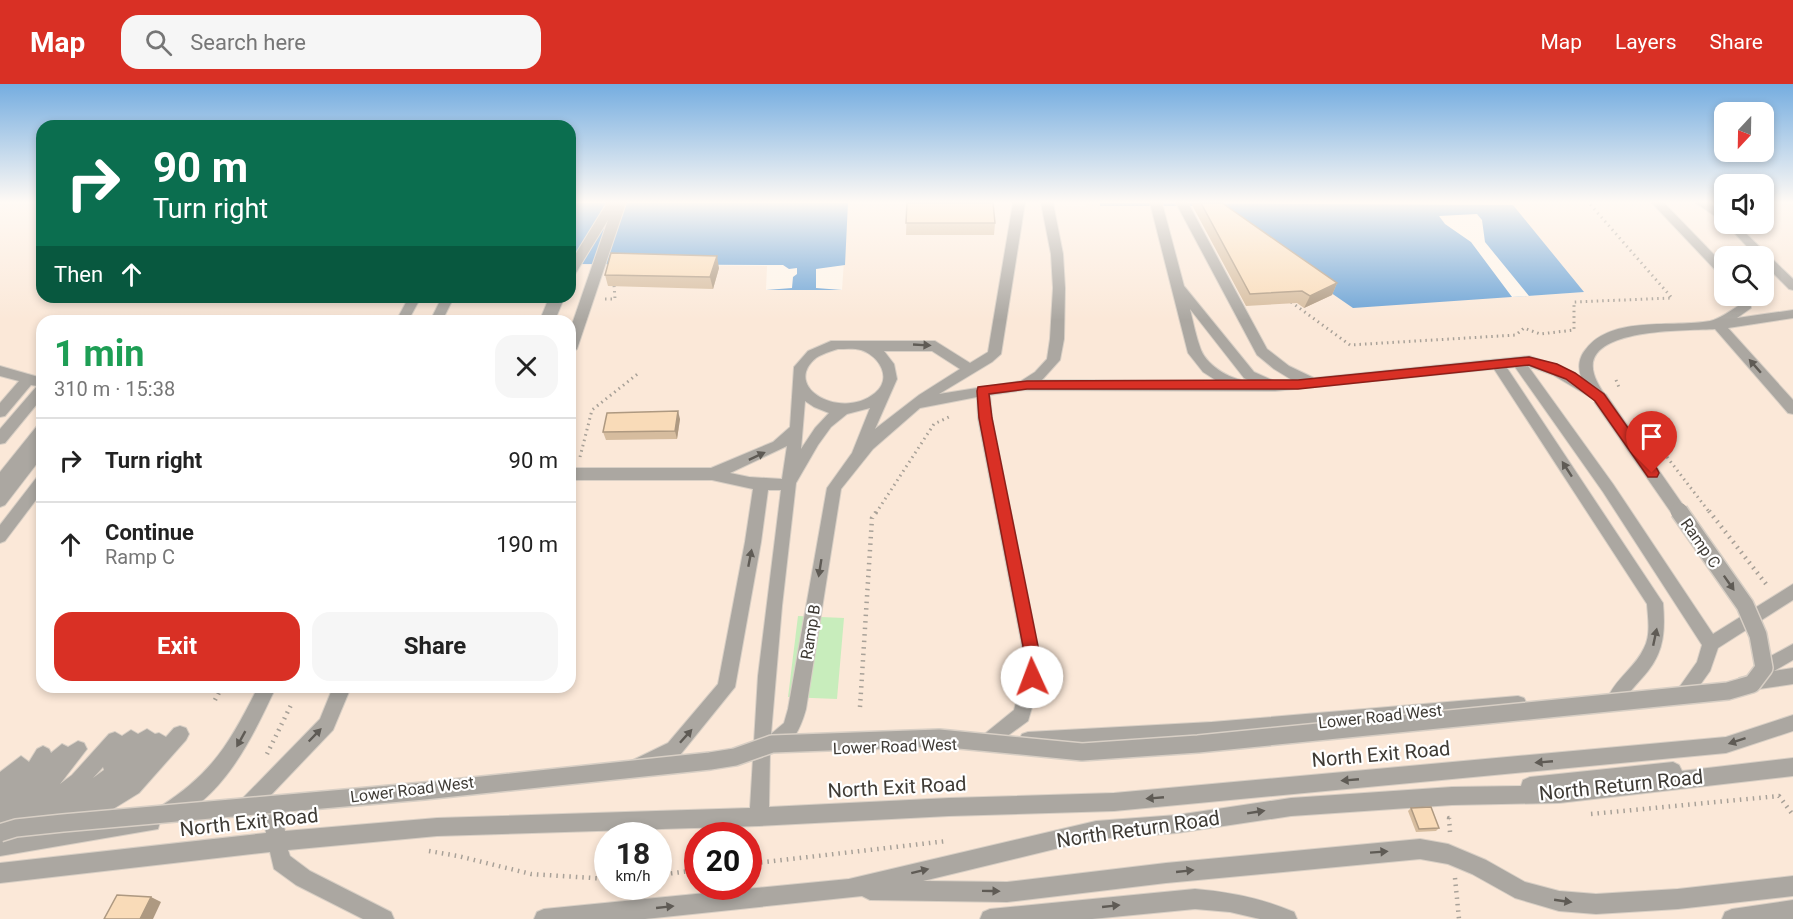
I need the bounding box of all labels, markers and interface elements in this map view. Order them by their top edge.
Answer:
search box [121,15,541,69]
text: Map [30,26,85,59]
icon: search [142,26,175,59]
text: Search here [190,30,306,55]
text: Map [1540,30,1582,54]
text: Layers [1615,30,1676,54]
text: Share [1709,30,1763,54]
north arrow [1714,102,1774,162]
map controls [1714,102,1774,306]
text: 90 m [153,143,248,192]
icon: right [54,144,132,222]
button: sound [1714,174,1774,234]
text: Turn right [153,193,268,225]
button: search [1714,246,1774,306]
icon: ahead [115,258,148,291]
text: Then [54,262,103,287]
text: 1 min [54,333,145,375]
button: close [495,335,558,398]
one-way arrow [912,340,931,349]
one-way arrow [1749,359,1762,374]
text: 310 m · 15:38 [54,377,175,401]
pin [1626,411,1677,473]
icon: arrive [1635,420,1668,453]
icon: right [54,444,87,477]
text: Turn right [105,448,202,473]
text: 90 m [509,448,558,473]
one-way arrow [749,452,766,461]
one-way arrow [1562,461,1573,477]
street label: Ramp C [1677,515,1724,572]
text: Continue [105,520,194,545]
icon: ahead [54,528,87,561]
text: 190 m [496,532,558,557]
text: Ramp C [105,545,175,569]
one-way arrow [746,548,755,567]
one-way arrow [816,559,825,578]
one-way arrow [1723,575,1735,591]
street label: Ramp B [797,603,824,661]
button: Exit [54,612,300,681]
button: Share [312,612,558,681]
one-way arrow [1650,628,1660,647]
position arrow [1000,645,1064,709]
street label: Lower Road West [1317,701,1443,732]
one-way arrow [308,729,322,743]
one-way arrow [679,729,692,744]
one-way arrow [236,731,246,748]
street label: Lower Road West [833,735,957,758]
street label: North Exit Road [1311,736,1451,772]
one-way arrow [1728,737,1746,746]
one-way arrow [1534,757,1553,767]
street label: North Return Road [1538,764,1704,806]
street label: North Exit Road [827,771,967,803]
street label: Lower Road West [349,772,475,806]
one-way arrow [1340,775,1359,785]
one-way arrow [1146,793,1165,803]
street label: North Exit Road [179,803,319,841]
street label: North Return Road [1055,806,1221,852]
one-way arrow [1246,808,1265,817]
speed limit sign: 20 [684,822,762,900]
text: 18 [616,836,650,871]
one-way arrow [1370,847,1389,857]
one-way arrow [910,866,929,876]
one-way arrow [1175,866,1194,876]
text: km/h [615,867,651,885]
one-way arrow [982,886,1001,896]
one-way arrow [1554,896,1573,906]
one-way arrow [1102,901,1121,911]
one-way arrow [655,902,674,912]

